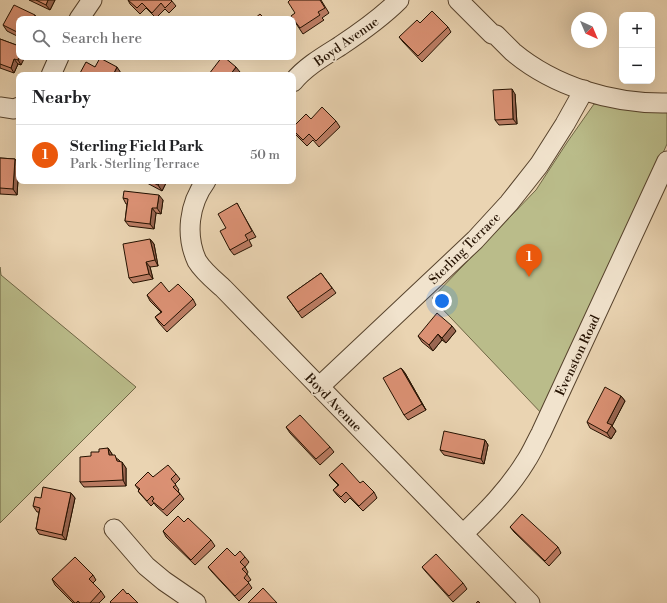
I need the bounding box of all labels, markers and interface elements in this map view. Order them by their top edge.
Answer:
north arrow [571,12,607,48]
map controls [619,12,655,84]
button: + [619,12,655,48]
street label: Boyd Avenue [310,13,382,71]
search box [16,16,296,60]
icon: search [30,27,52,49]
text: Search here [62,29,142,48]
button: − [619,48,655,84]
text: Nearby [32,87,91,109]
text: Sterling Field Park [70,137,203,156]
text: 1 [42,147,48,163]
text: 50 m [250,147,280,163]
text: Park · Sterling Terrace [70,156,199,172]
street label: Sterling Terrace [425,209,504,288]
pin: 1 [516,244,542,277]
your location [432,291,452,311]
street label: Evenston Road [552,312,604,398]
street label: Boyd Avenue [301,369,365,436]

